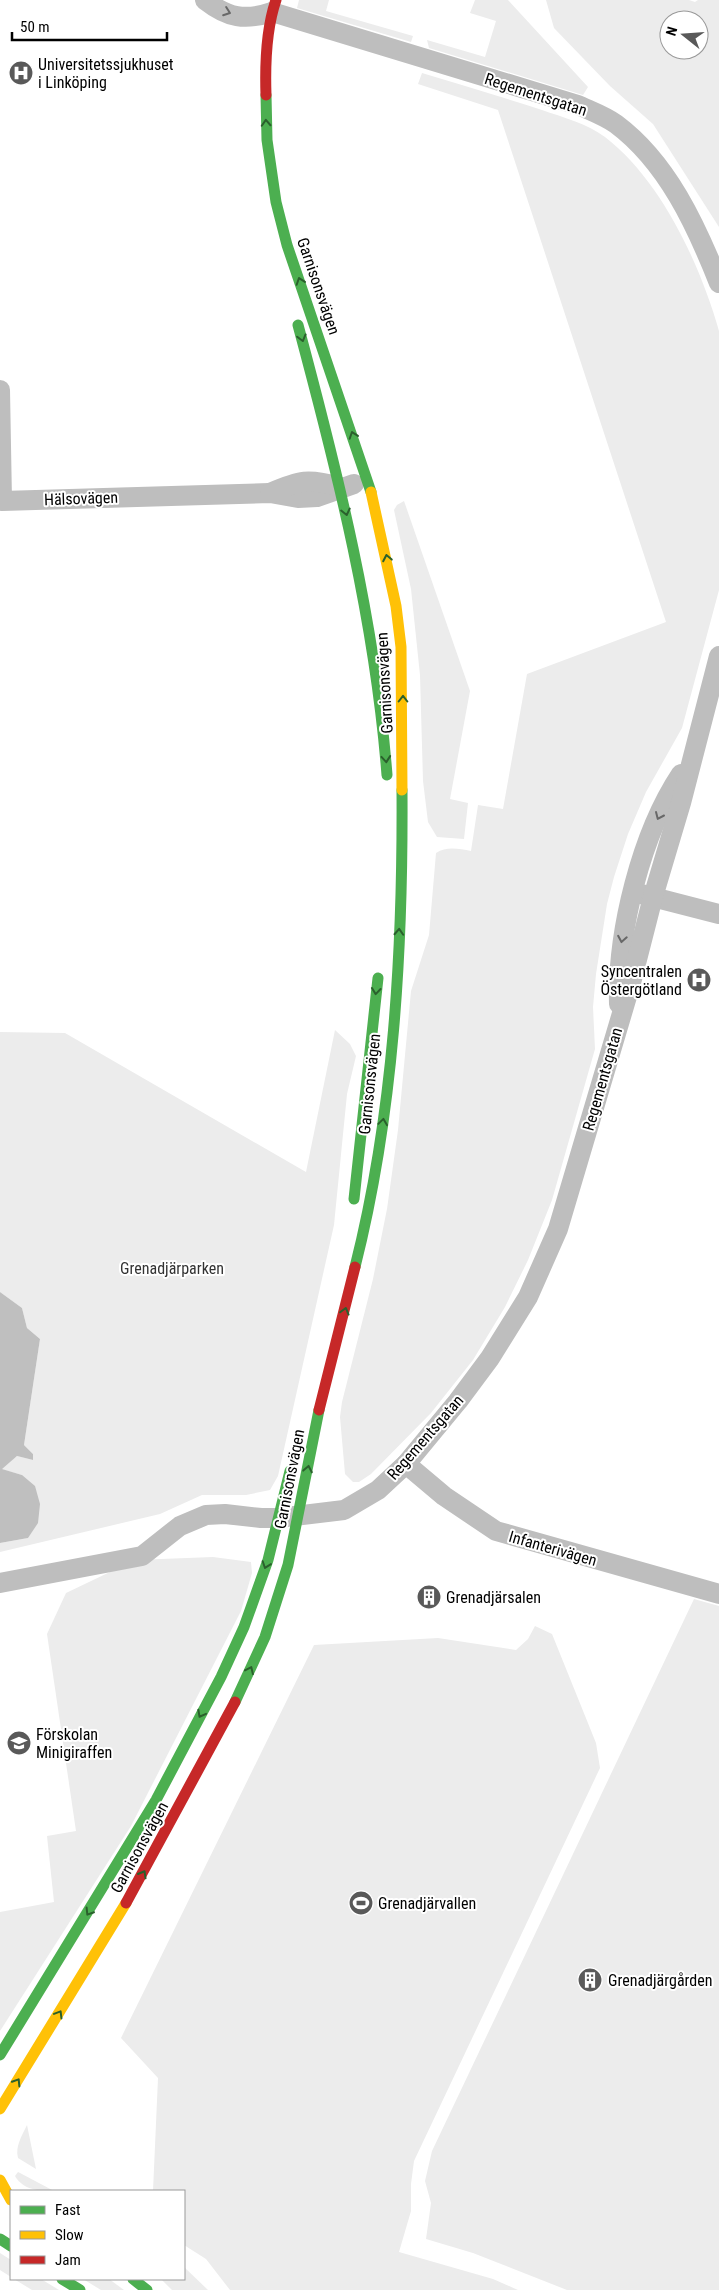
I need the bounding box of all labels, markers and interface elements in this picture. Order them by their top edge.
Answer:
one-way arrow [223,6,231,16]
scale bar [12,10,168,42]
north arrow [659,10,709,60]
text: 50 m [20,18,50,36]
text: N [663,25,680,38]
place label: Universitetssjukhuset i Linköping [38,55,174,92]
hospital icon: Universitetssjukhuset i Linköping [8,60,34,86]
street label: Regementsgatan [482,69,589,120]
one-way arrow [261,119,272,127]
street label: Garnisonsvägen [293,235,344,337]
one-way arrow [296,277,306,286]
one-way arrow [296,333,306,341]
one-way arrow [349,431,359,439]
street label: Hälsovägen [44,488,118,509]
one-way arrow [340,508,351,517]
one-way arrow [382,554,392,562]
street label: Garnisonsvägen [372,632,397,734]
one-way arrow [398,695,408,702]
one-way arrow [380,755,391,763]
one-way arrow [655,811,666,820]
one-way arrow [393,927,404,935]
one-way arrow [618,935,628,944]
place label: Syncentralen Östergötland [600,962,682,999]
hospital icon: Syncentralen Östergötland [686,967,712,993]
one-way arrow [371,987,382,995]
street label: Regementsgatan [579,1025,626,1133]
street label: Garnisonsvägen [355,1033,384,1135]
one-way arrow [377,1117,387,1126]
park label: Grenadjärparken [120,1259,224,1278]
one-way arrow [339,1307,350,1316]
street label: Regementsgatan [383,1391,467,1484]
street label: Garnisonsvägen [270,1428,308,1531]
one-way arrow [302,1465,313,1474]
street label: Infanterivägen [507,1527,599,1570]
one-way arrow [261,1560,271,1569]
building icon: Grenadjärsalen [416,1584,442,1610]
place label: Grenadjärsalen [446,1588,541,1607]
one-way arrow [244,1666,254,1675]
one-way arrow [197,1709,207,1718]
place label: Förskolan Minigiraffen [36,1725,112,1762]
school or university icon: Förskolan Minigiraffen [6,1730,32,1756]
street label: Garnisonsvägen [107,1798,172,1896]
one-way arrow [136,1871,146,1880]
sports icon: Grenadjärvallen [348,1890,374,1916]
place label: Grenadjärvallen [378,1894,476,1913]
one-way arrow [86,1907,96,1916]
building icon: Grenadjärgården [577,1967,603,1993]
place label: Grenadjärgården [608,1971,712,1990]
one-way arrow [53,2010,63,2019]
one-way arrow [10,2079,20,2088]
legend [10,2190,185,2280]
text: Fast [55,2201,80,2219]
text: Slow [55,2226,84,2244]
text: Jam [55,2251,81,2269]

